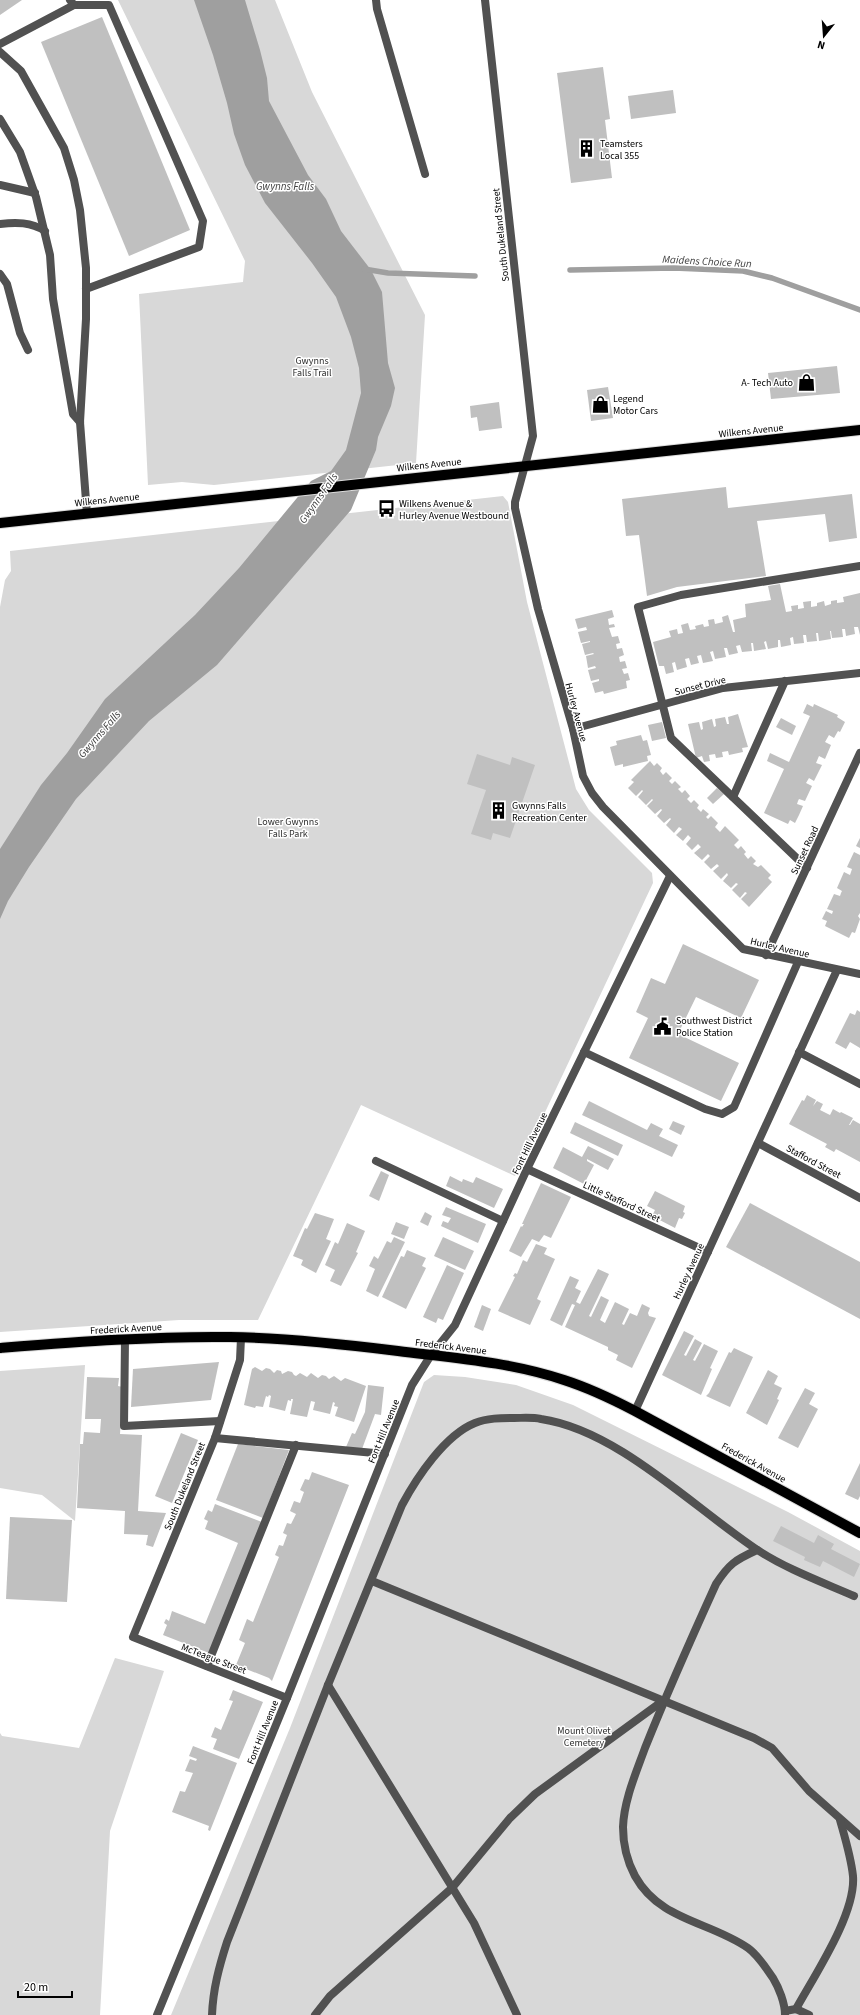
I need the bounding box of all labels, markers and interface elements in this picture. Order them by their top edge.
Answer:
north arrow [804,16,844,56]
text: N [816,37,827,53]
place label: Teamsters Local 355 [600,137,643,163]
building icon: Teamsters Local 355 [577,139,597,159]
water label: Gwynns Falls [256,179,315,194]
street label: South Dukeland Street [489,187,513,282]
water label: Maidens Choice Run [662,252,752,271]
park label: Gwynns Falls Trail [292,354,332,380]
shop icon: A- Tech Auto [796,372,816,392]
place label: A- Tech Auto [741,376,793,390]
place label: Legend Motor Cars [613,392,658,418]
shop icon: Legend Motor Cars [590,394,610,414]
street label: Wilkens Avenue [718,421,784,441]
street label: Wilkens Avenue [396,455,462,475]
water label: Gwynns Falls [296,470,342,526]
street label: Wilkens Avenue [74,490,140,510]
place label: Wilkens Avenue & Hurley Avenue Westbound [399,497,509,523]
bus stop icon: Wilkens Avenue & Hurley Avenue Westbound [376,499,396,519]
street label: Sunset Drive [673,673,727,699]
street label: Hurley Avenue [561,681,591,743]
water label: Gwynns Falls [75,707,125,761]
place label: Gwynns Falls Recreation Center [512,799,587,825]
building icon: Gwynns Falls Recreation Center [489,801,509,821]
park label: Lower Gwynns Falls Park [258,815,318,841]
street label: Sunset Road [788,824,822,877]
street label: Hurley Avenue [749,934,811,962]
place label: Southwest District Police Station [676,1014,753,1040]
public building icon: Southwest District Police Station [653,1016,673,1036]
street label: Font Hill Avenue [509,1110,551,1177]
street label: Stafford Street [784,1142,844,1183]
street label: Little Stafford Street [581,1178,663,1226]
street label: Hurley Avenue [670,1241,708,1302]
street label: Frederick Avenue [90,1320,162,1338]
street label: Frederick Avenue [414,1336,487,1358]
street label: Font Hill Avenue [365,1397,403,1466]
street label: Frederick Avenue [719,1439,788,1486]
street label: South Dukeland Street [161,1440,209,1533]
street label: McTeague Street [179,1640,249,1678]
street label: Font Hill Avenue [244,1698,282,1767]
park label: Mount Olivet Cemetery [557,1724,611,1750]
scale bar [18,1973,72,1999]
text: 20 m [24,1979,48,1996]

